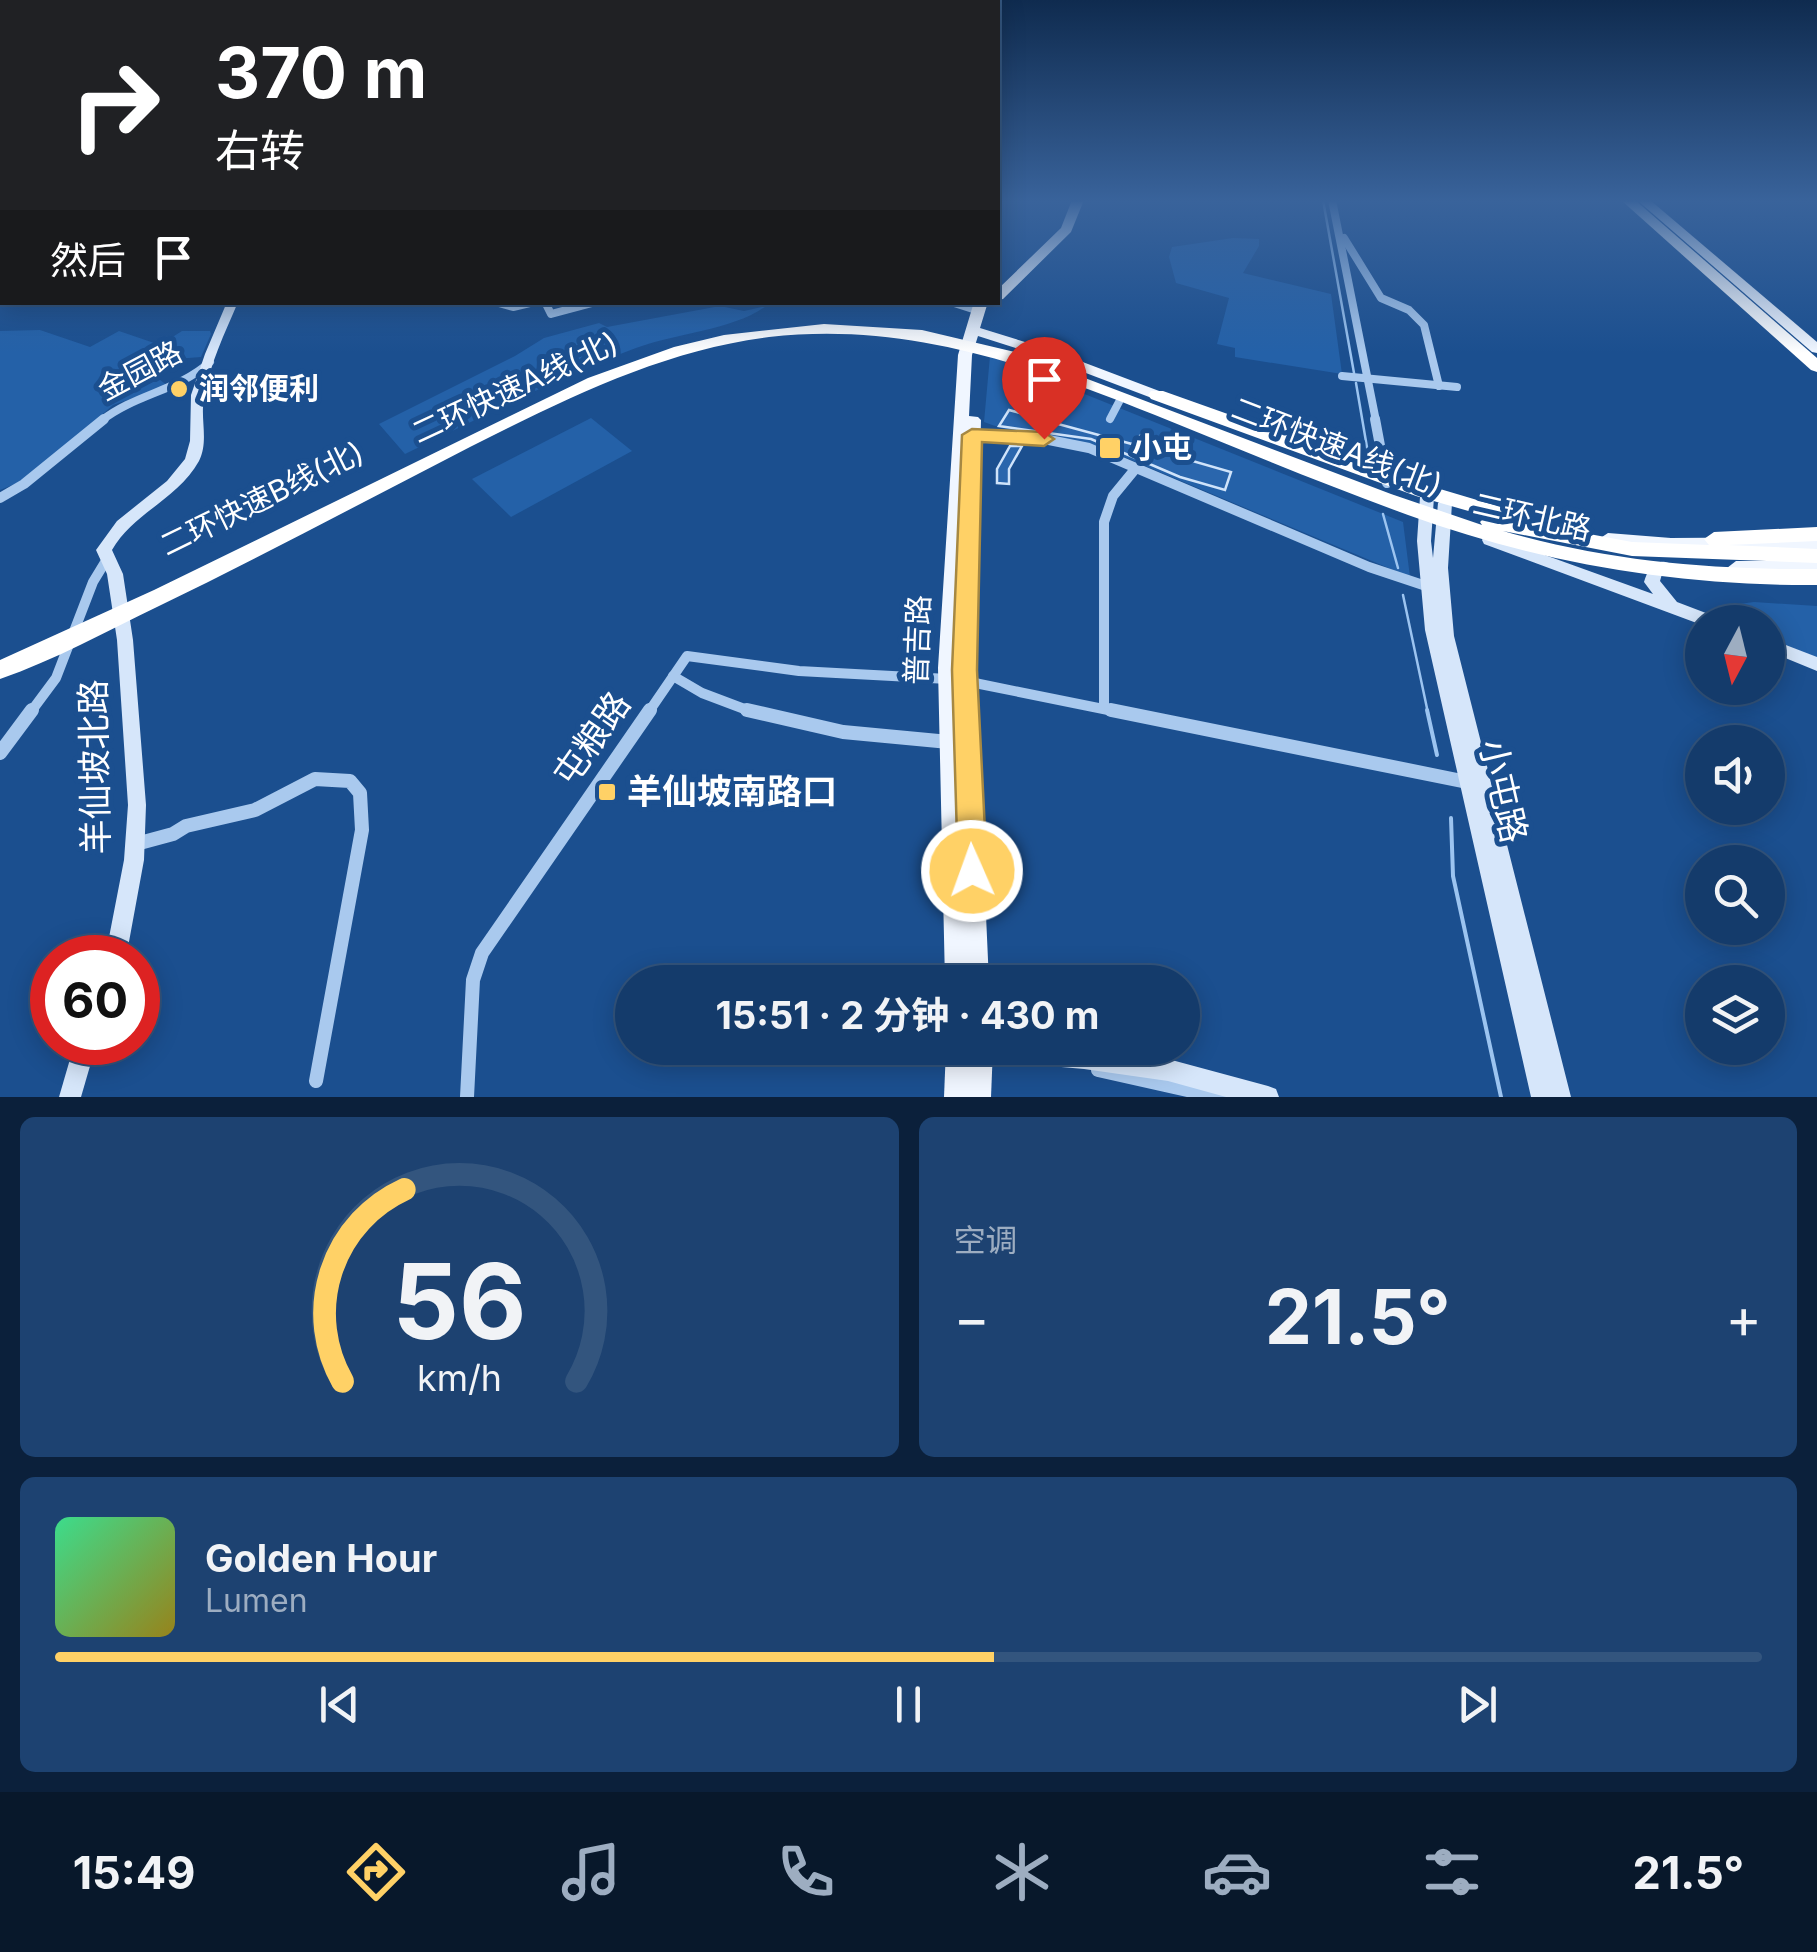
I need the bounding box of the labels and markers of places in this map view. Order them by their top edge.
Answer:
pin [1002,337,1087,440]
place label: 润邻便利 [199,370,319,406]
marker: 润邻便利 [168,378,190,400]
place label: 小屯 [1132,429,1192,465]
marker: 小屯 [1097,435,1123,461]
place label: 羊仙坡南路口 [627,770,837,812]
marker: 羊仙坡南路口 [596,781,618,803]

